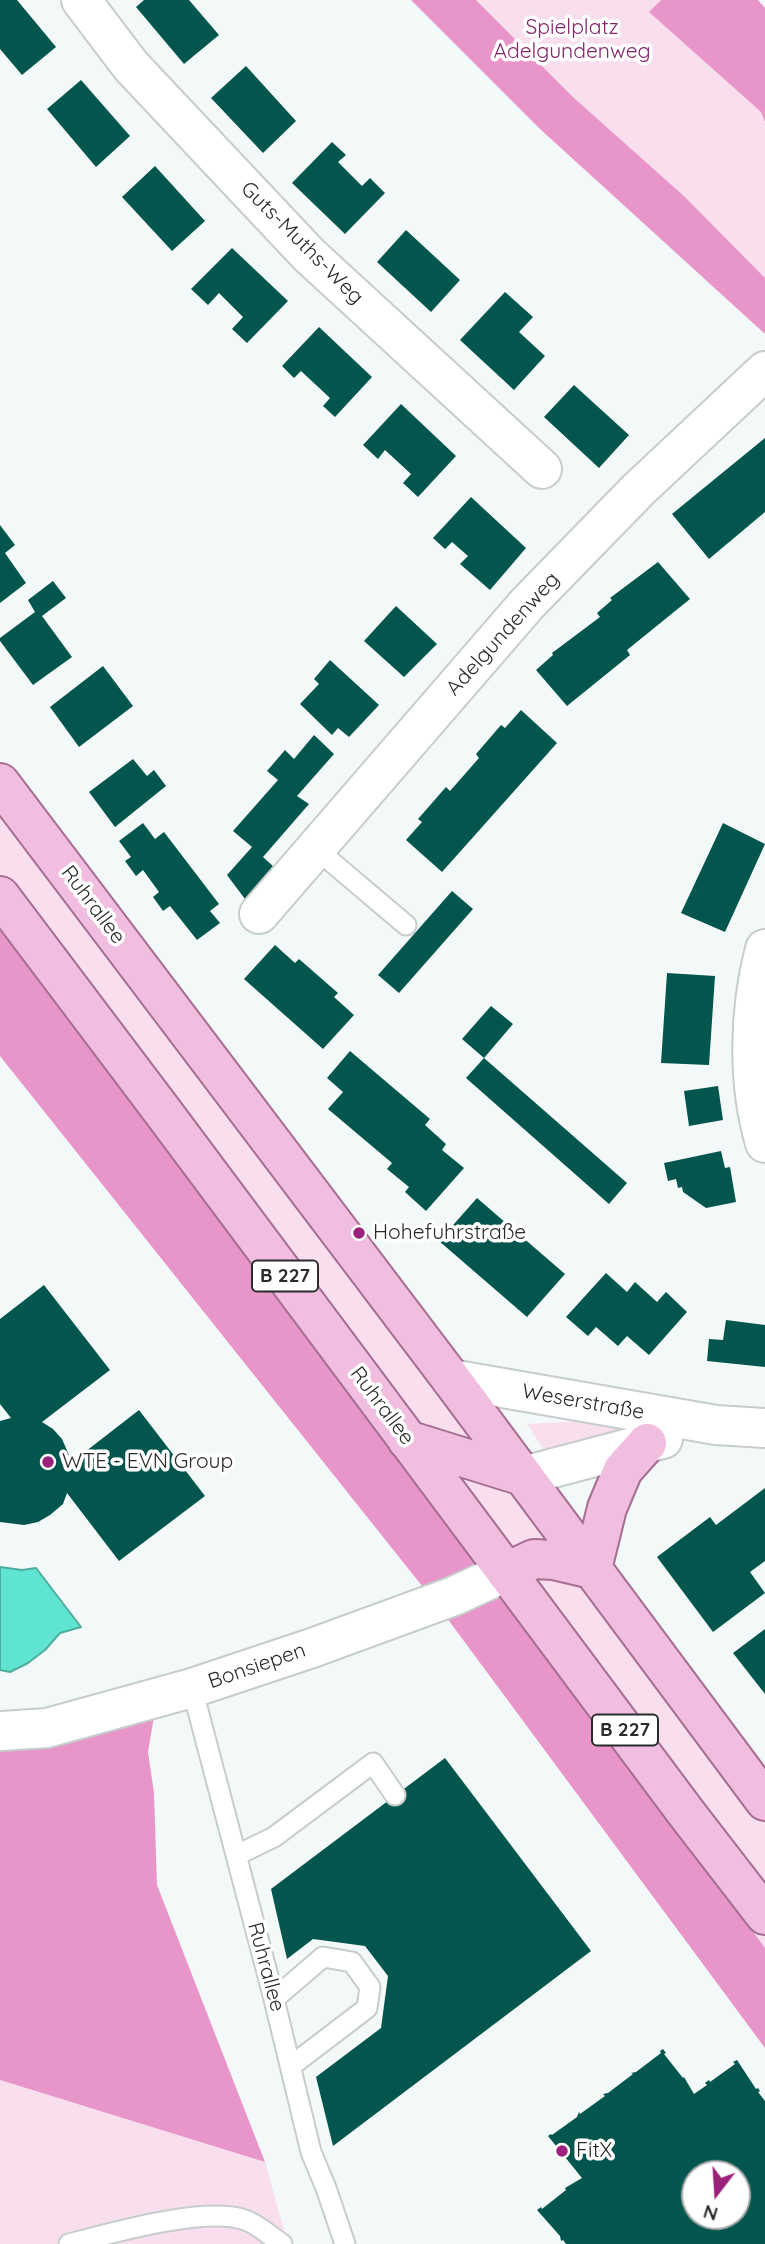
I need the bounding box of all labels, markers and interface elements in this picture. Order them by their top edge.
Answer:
park label: Spielplatz Adelgundenweg [493,15,651,65]
street label: Guts-Muths-Weg [235,176,369,310]
street label: Adelgundenweg [441,567,565,701]
street label: Ruhrallee [55,861,131,949]
place label: Hohefuhrstraße [373,1220,526,1246]
marker: Hohefuhrstraße [351,1225,367,1241]
road number: B 227 [252,1260,318,1292]
street label: Ruhrallee [344,1362,420,1450]
street label: Weserstraße [520,1379,646,1425]
place label: WTE - EVN Group [62,1449,233,1475]
marker: WTE - EVN Group [40,1454,56,1470]
street label: Bonsiepen [205,1638,309,1694]
road number: B 227 [592,1714,658,1746]
street label: Ruhrallee [242,1920,290,2014]
place label: FitX [576,2138,612,2164]
marker: FitX [554,2143,570,2159]
north arrow [681,2160,751,2230]
text: N [700,2200,721,2227]

